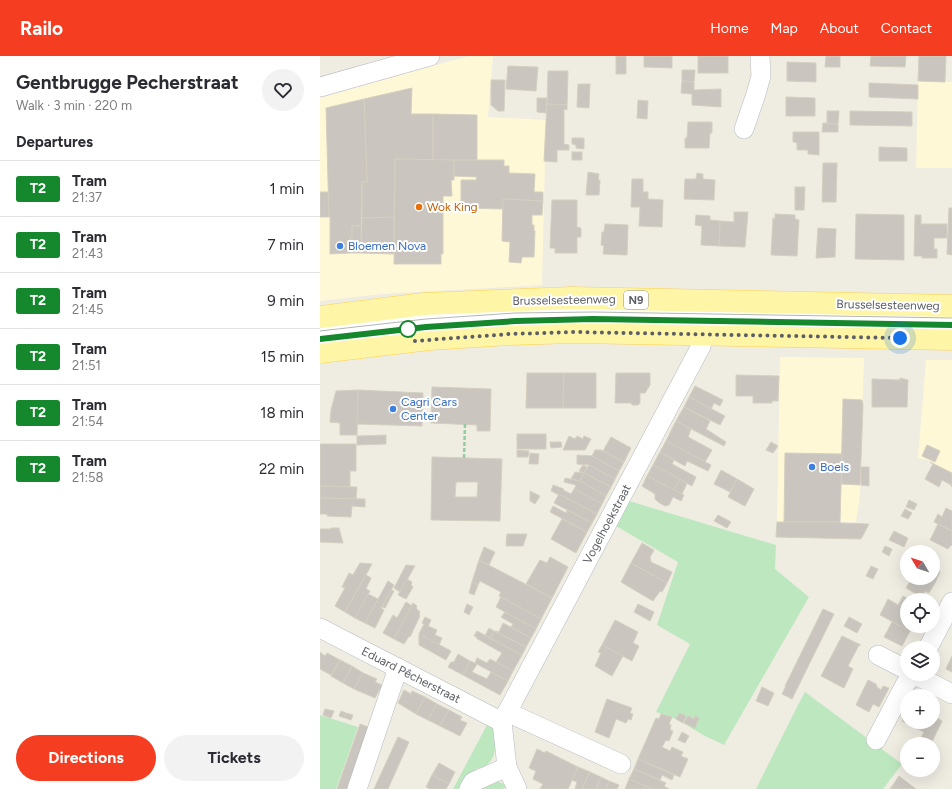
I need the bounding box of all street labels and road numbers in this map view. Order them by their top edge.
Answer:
road number: N9 [624,291,648,309]
street label: Brusselsesteenweg [512,292,616,308]
street label: Brusselsesteenweg [836,297,940,313]
street label: Vogelhoekstraat [580,481,634,566]
street label: Eduard Pêcherstraat [359,644,463,706]

